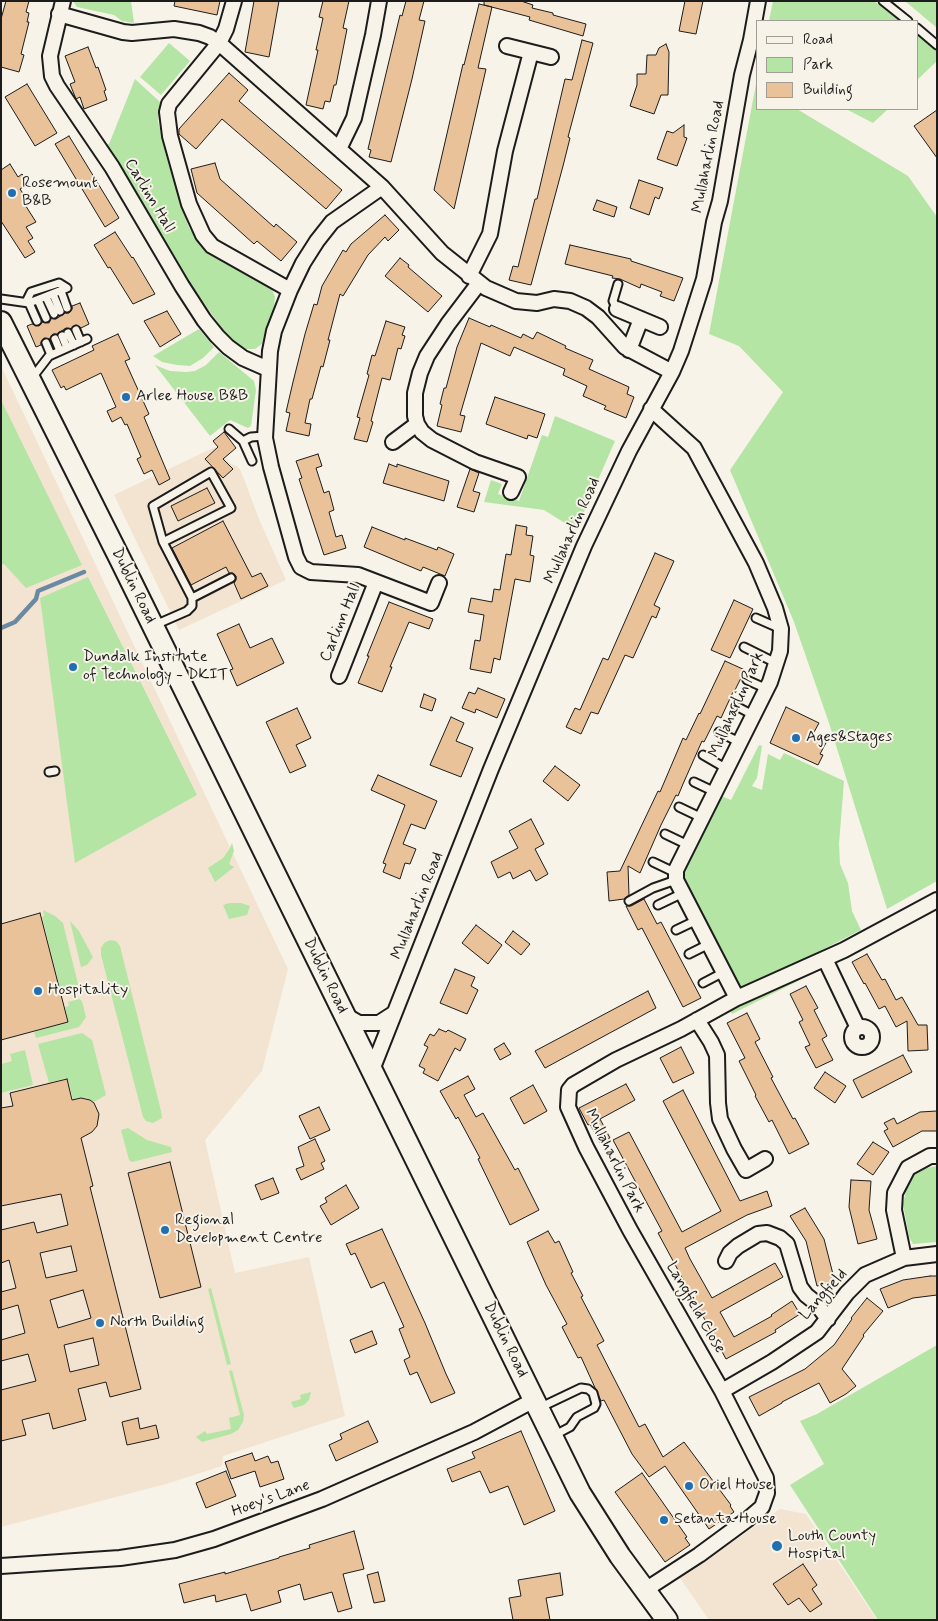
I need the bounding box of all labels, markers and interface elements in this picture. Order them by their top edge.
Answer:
legend [756,20,918,110]
text: Road [803,30,833,50]
text: Park [803,55,833,75]
text: Building [803,80,853,100]
street label: Mullaharlin Road [689,99,729,215]
street label: Carlinn Hall [119,156,179,236]
place label: Rosemount B&B [22,174,98,212]
marker: Rosemount B&B [6,187,18,199]
place label: Arlee House B&B [136,387,248,407]
marker: Arlee House B&B [120,391,132,403]
street label: Mullaharlin Road [541,475,605,587]
street label: Dublin Road [106,545,160,627]
street label: Carlinn Hall [317,581,365,665]
place label: Dundalk Institute of Technology - DKIT [83,648,228,686]
street label: Mullaharlin Park [705,649,769,761]
marker: Dundalk Institute of Technology - DKIT [67,661,79,673]
place label: Ages&Stages [806,728,892,748]
marker: Ages&Stages [790,732,802,744]
street label: Mullaharlin Road [388,850,448,962]
street label: Dublin Road [298,935,352,1017]
place label: Hospitality [48,981,128,1001]
marker: Hospitality [32,985,44,997]
street label: Mullaharlin Park [580,1106,648,1216]
place label: Regional Development Centre [175,1211,322,1249]
marker: Regional Development Centre [159,1224,171,1236]
street label: Langfield Close [661,1259,729,1357]
street label: Langfield [796,1265,852,1325]
street label: Dublin Road [478,1299,532,1381]
place label: North Building [110,1313,204,1333]
marker: North Building [94,1317,106,1329]
street label: Hoey's Lane [229,1476,313,1522]
place label: Oriel House [699,1476,773,1496]
marker: Oriel House [683,1480,695,1492]
place label: Setanta House [674,1510,777,1530]
marker: Setanta House [658,1514,670,1526]
place label: Louth County Hospital [788,1527,876,1565]
marker: Louth County Hospital [770,1539,784,1553]

